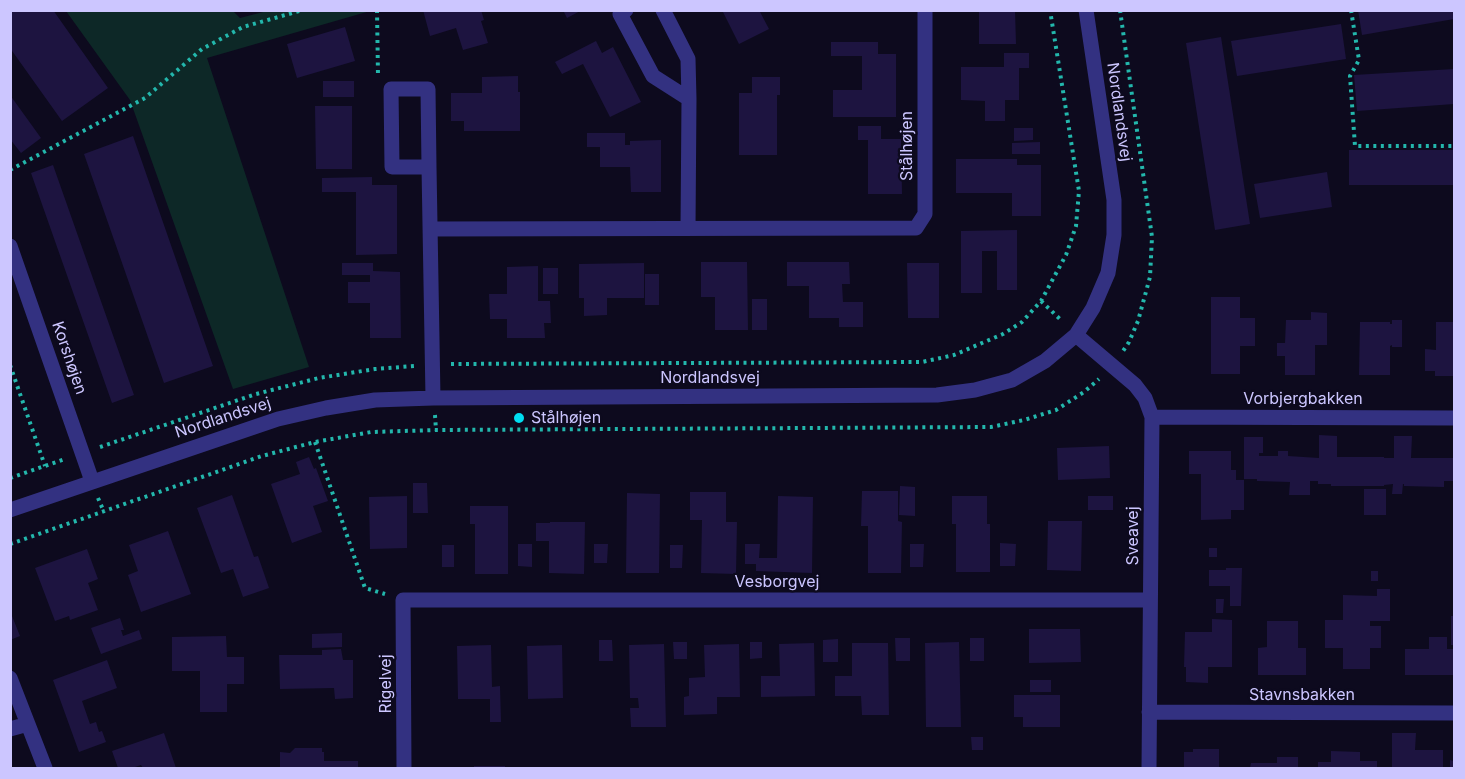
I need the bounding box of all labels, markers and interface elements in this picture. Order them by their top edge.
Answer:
street label: Nordlandsvej [1103,61,1135,163]
street label: Stålhøjen [897,111,917,181]
street label: Korshøjen [48,319,90,397]
street label: Nordlandsvej [660,368,760,388]
street label: Vorbjergbakken [1243,389,1363,409]
street label: Nordlandsvej [173,393,273,443]
place label: Stålhøjen [531,408,601,428]
marker: Stålhøjen [512,411,526,425]
street label: Sveavej [1123,506,1143,566]
street label: Vesborgvej [735,572,819,592]
street label: Rigelvej [376,654,396,714]
street label: Stavnsbakken [1249,685,1355,705]

